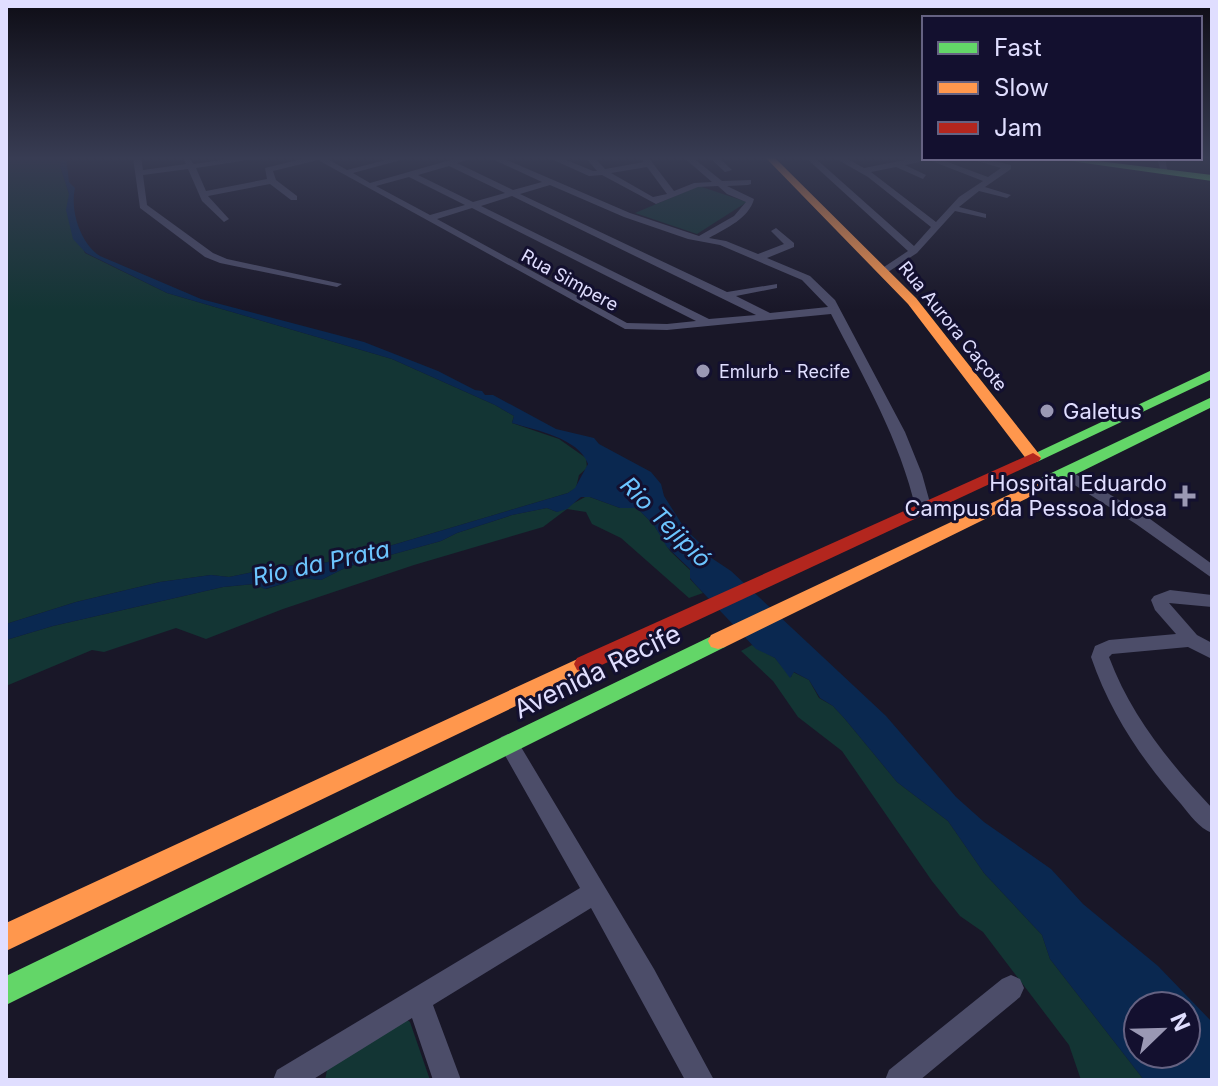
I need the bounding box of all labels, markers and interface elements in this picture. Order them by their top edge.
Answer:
legend [922,16,1202,160]
text: Fast [994,33,1042,62]
text: Slow [994,73,1049,102]
text: Jam [994,113,1042,142]
street label: Rua Simpere [518,245,622,315]
street label: Rua Aurora Caçote [894,257,1012,395]
place label: Emlurb - Recife [719,361,850,382]
marker: Emlurb - Recife [694,362,712,380]
place label: Galetus [1063,398,1142,424]
marker: Galetus [1038,402,1056,420]
place label: Hospital Eduardo Campus da Pessoa Idosa [905,470,1167,521]
water label: Rio Tejipió [615,471,717,573]
marker: Hospital Eduardo Campus da Pessoa Idosa [1174,485,1196,507]
water label: Rio da Prata [250,534,392,592]
street label: Avenida Recife [509,617,685,725]
north arrow [1122,990,1202,1070]
text: N [1165,1009,1196,1035]

